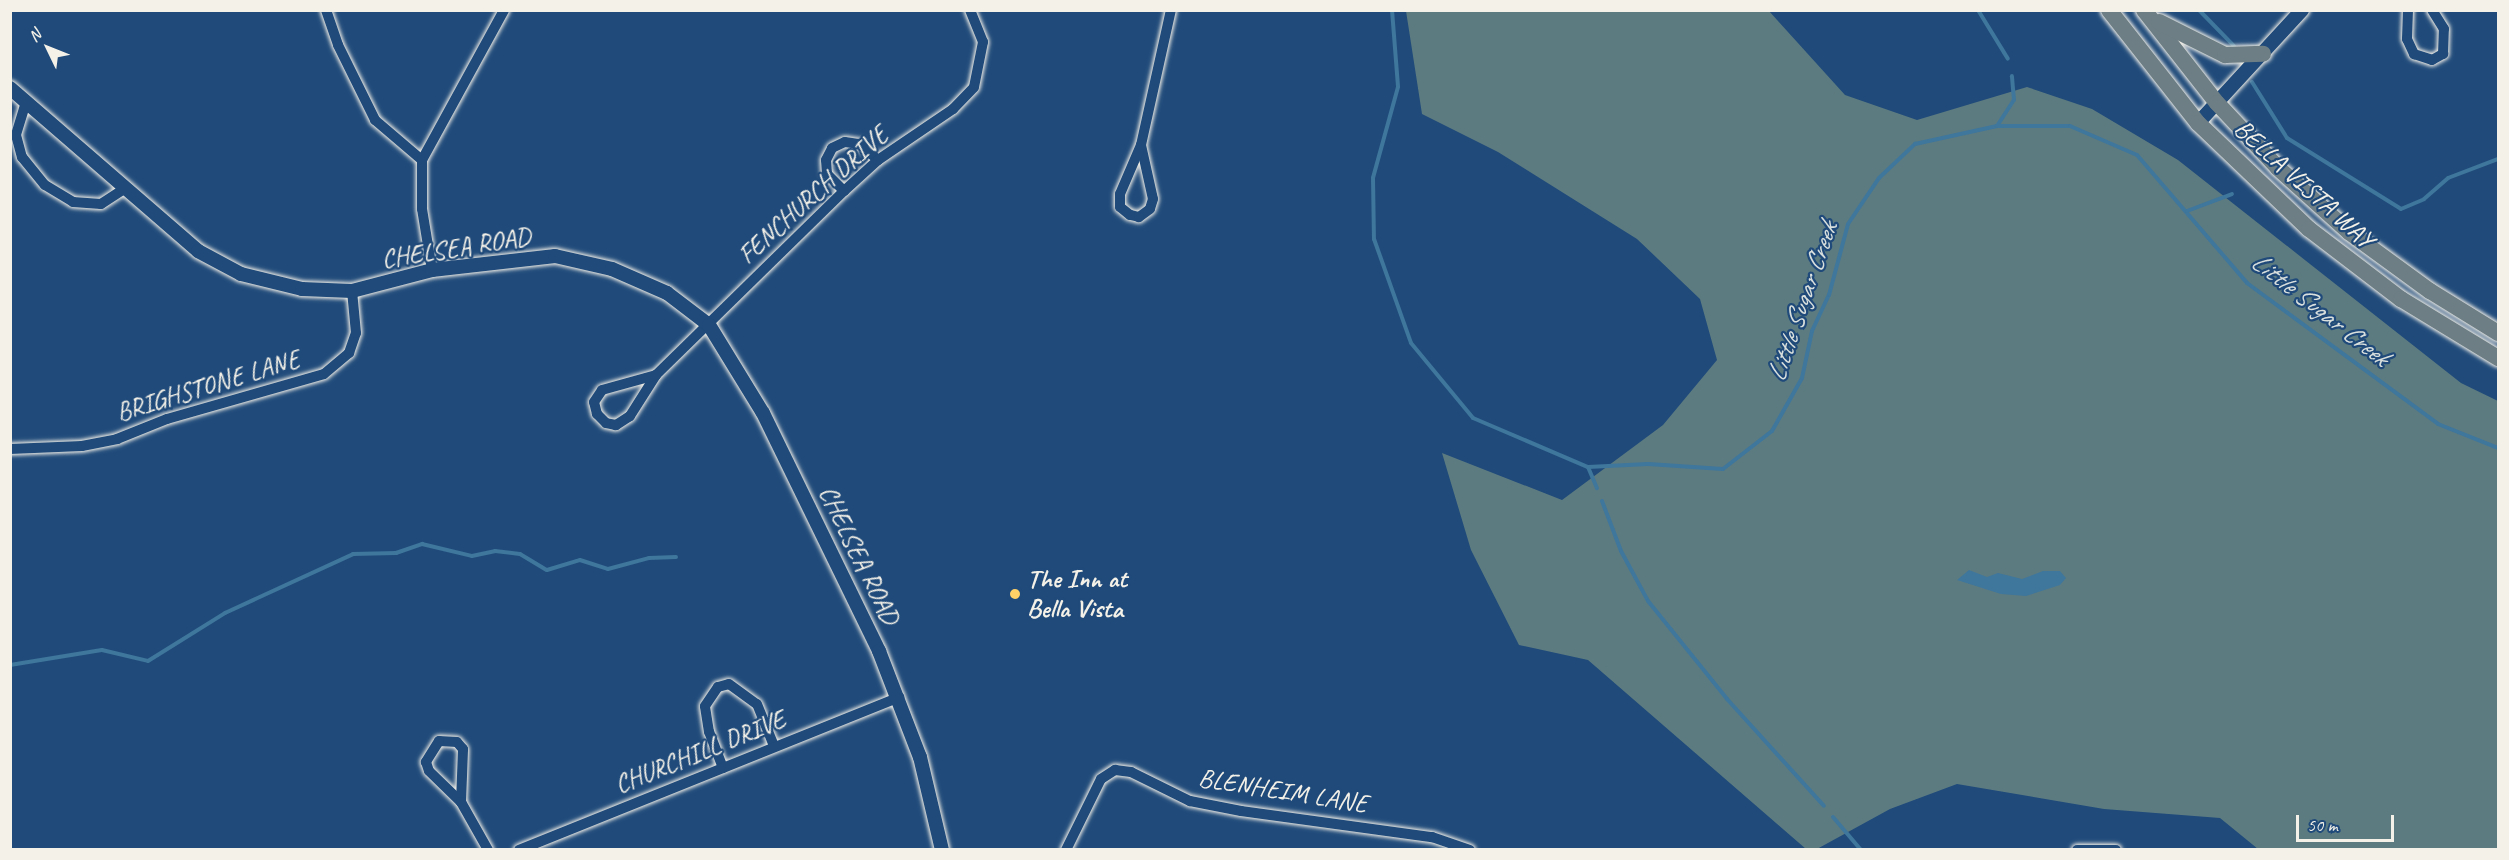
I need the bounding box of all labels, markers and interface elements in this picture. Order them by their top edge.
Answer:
north arrow [18,18,78,78]
text: N [24,25,46,46]
street label: BELLA VISTA WAY [2228,113,2380,255]
street label: FENCHURCH DRIVE [732,119,894,271]
water label: Little Sugar Creek [1760,219,1844,385]
street label: CHELSEA ROAD [379,221,533,275]
water label: Little Sugar Creek [2246,246,2394,372]
street label: BRIGHSTONE LANE [112,343,304,429]
street label: CHELSEA ROAD [812,480,906,630]
place label: The Inn at Bella Vista [1027,563,1127,624]
marker: The Inn at Bella Vista [1008,587,1022,601]
street label: CHURCHILL DRIVE [610,703,790,801]
street label: BLENHEIM LANE [1197,762,1369,820]
scale bar [2299,803,2396,841]
text: 50 m [2307,814,2338,836]

